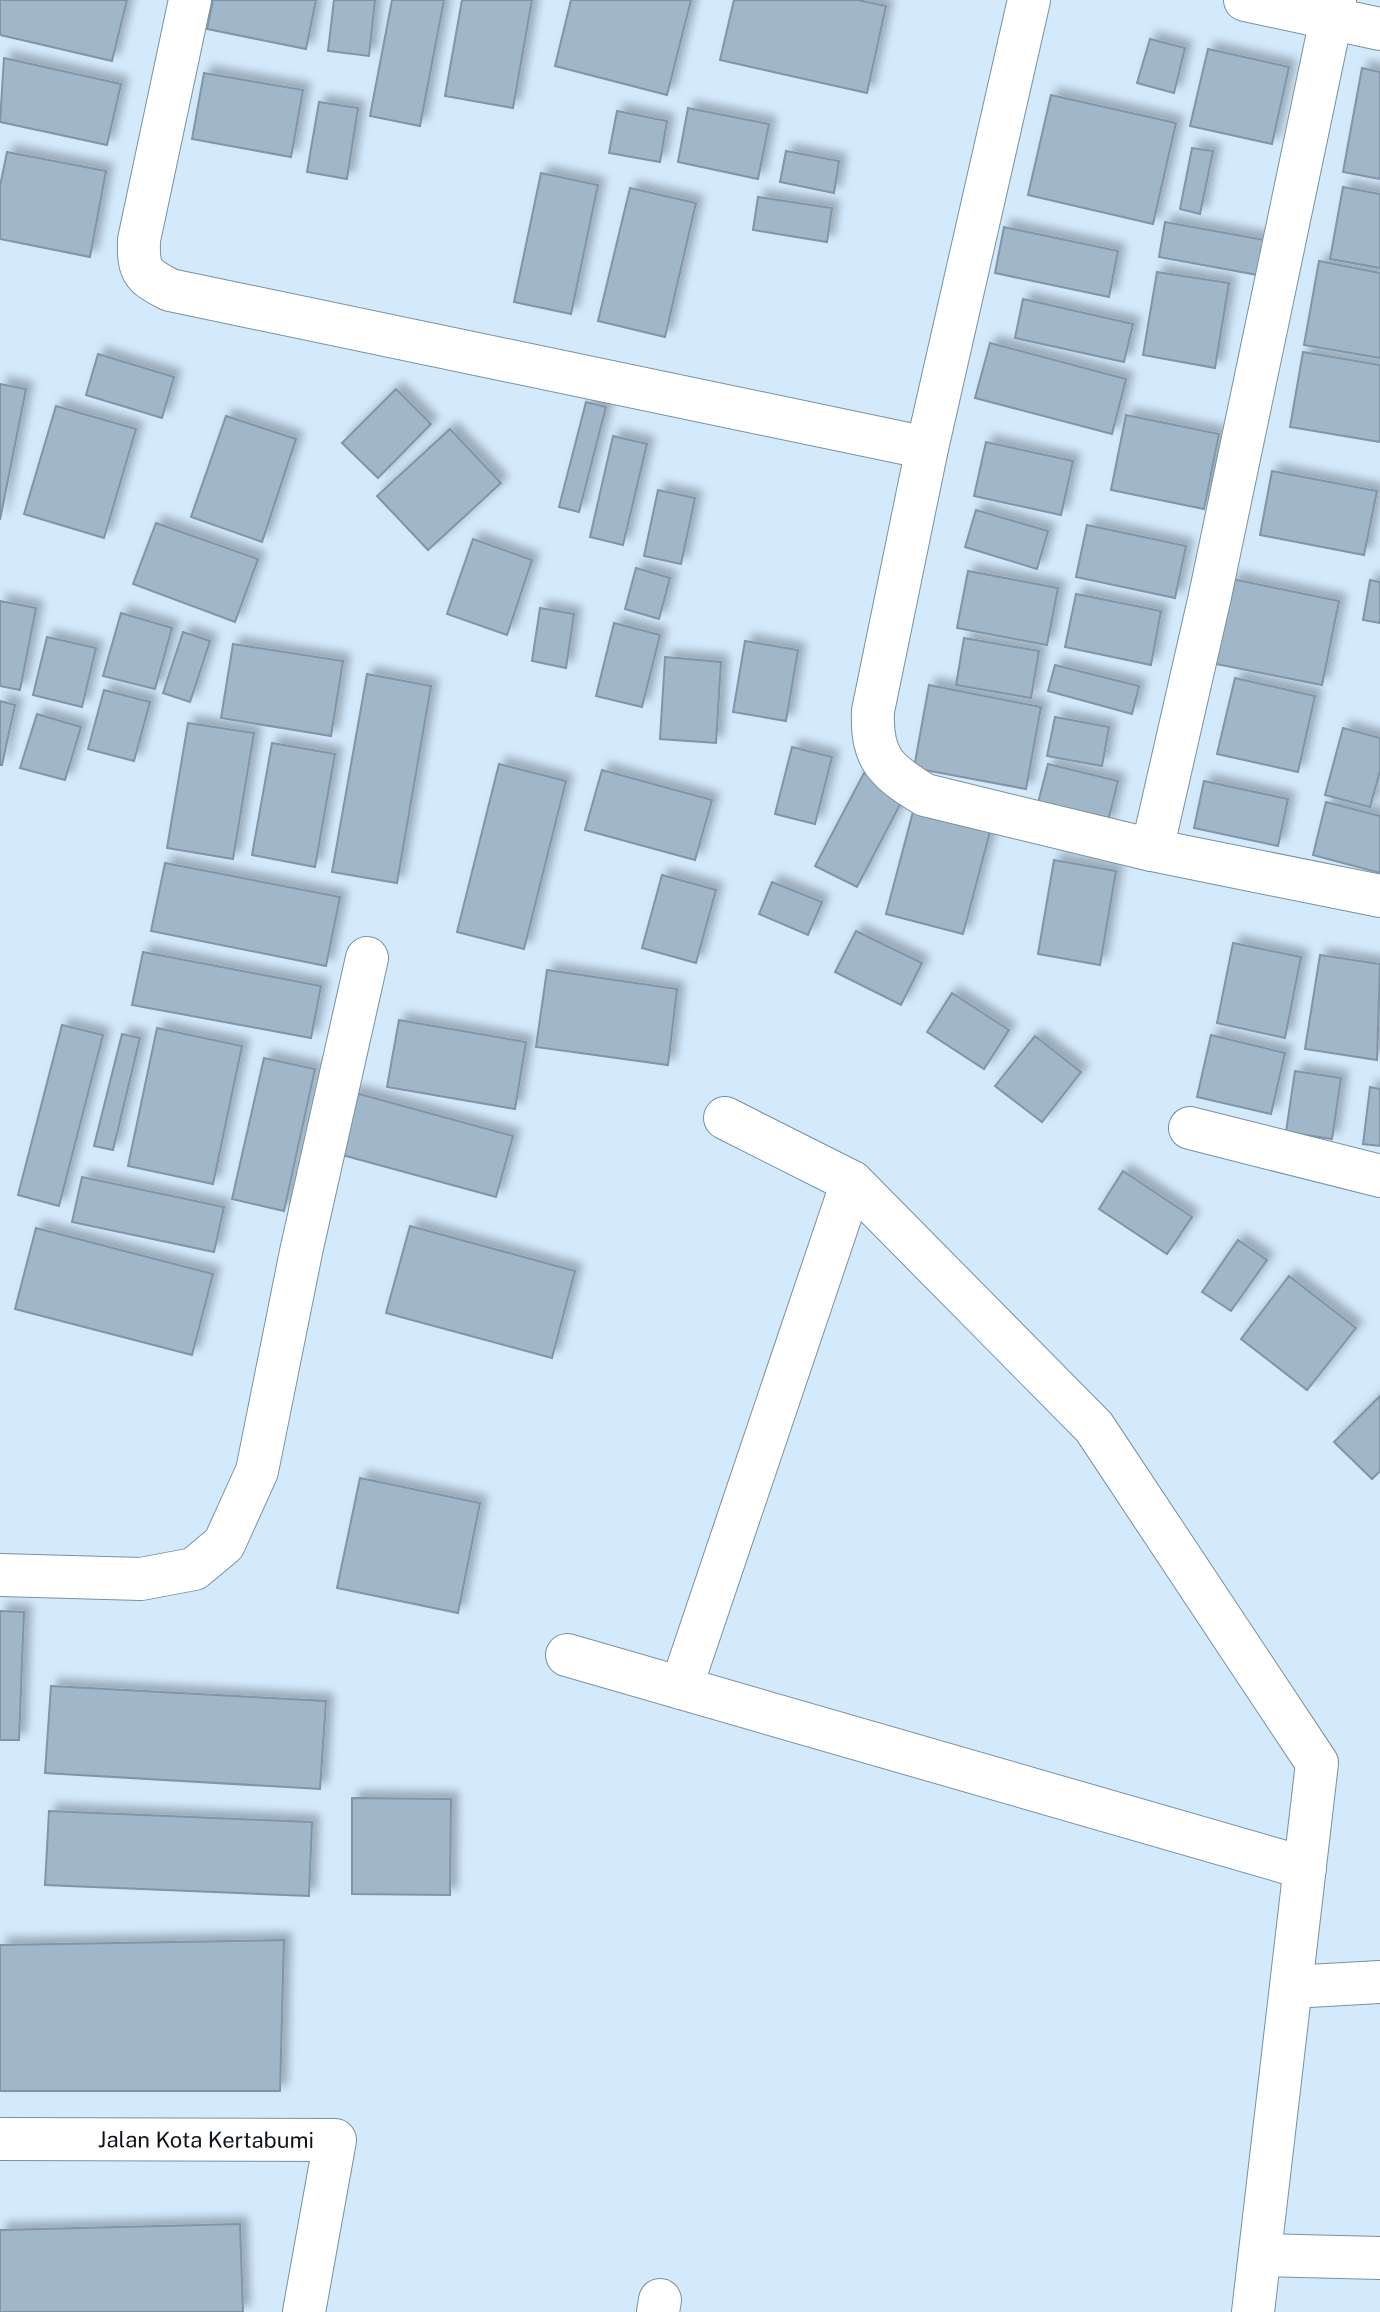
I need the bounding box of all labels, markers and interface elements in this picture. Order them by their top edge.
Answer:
street label: Jalan Kota Kertabumi [98,2126,314,2153]

